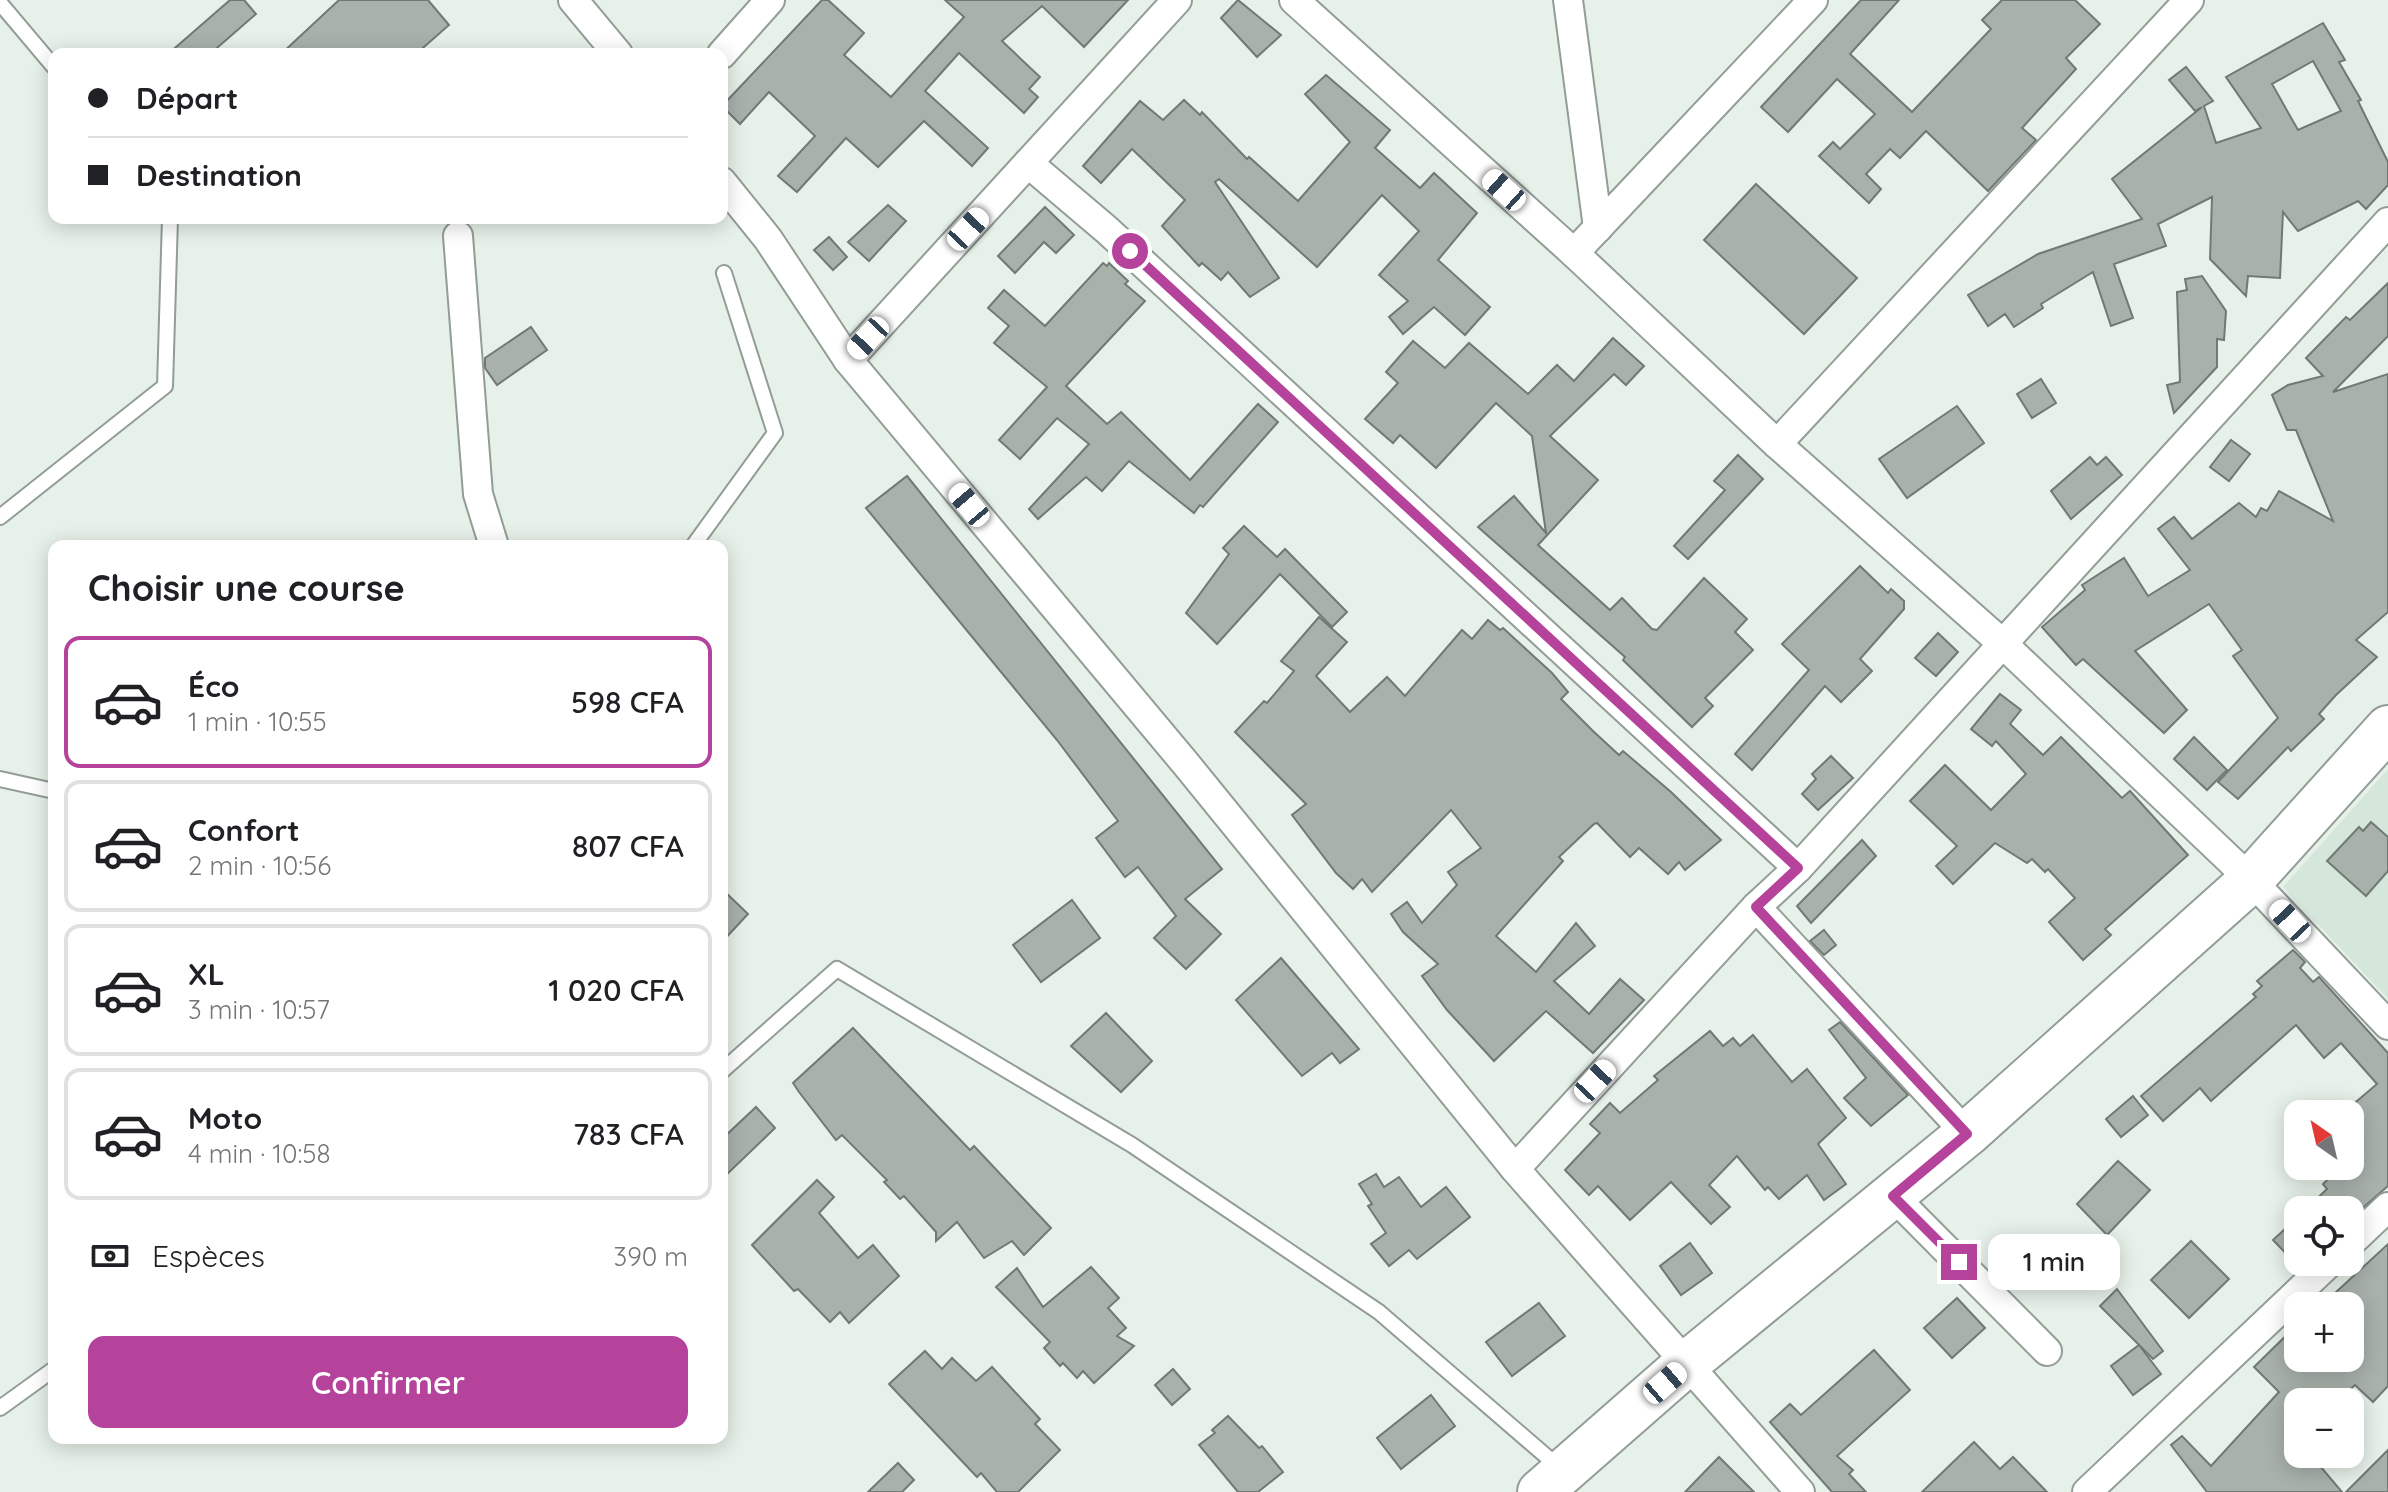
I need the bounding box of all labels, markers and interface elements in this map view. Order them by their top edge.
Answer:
text: Départ [136,79,238,117]
text: Destination [136,156,302,194]
car [1478,165,1530,215]
car [943,203,993,255]
route start [1112,233,1148,269]
car [843,312,893,364]
car [944,479,994,531]
text: Choisir une course [88,565,405,610]
icon: car [92,666,164,738]
text: Éco [188,667,239,705]
text: 598 CFA [571,683,684,721]
text: 1 min · 10:55 [188,705,327,738]
icon: car [92,810,164,882]
text: Confort [188,811,300,849]
text: 807 CFA [572,827,684,865]
text: 2 min · 10:56 [188,849,331,882]
car [2265,895,2315,947]
icon: car [92,954,164,1026]
text: XL [188,955,225,993]
text: 1 020 CFA [548,971,684,1009]
text: 3 min · 10:57 [188,993,330,1026]
car [1570,1055,1620,1107]
icon: car [92,1098,164,1170]
text: Moto [188,1099,262,1137]
north arrow [2284,1100,2364,1180]
map controls [2284,1100,2364,1468]
text: 783 CFA [573,1115,684,1153]
text: 4 min · 10:58 [188,1137,331,1170]
button: locate [2284,1196,2364,1276]
icon: cash [88,1234,132,1278]
callout: 1 min [1987,1234,2119,1290]
text: Espèces [152,1237,265,1275]
text: 390 m [614,1240,688,1273]
route end [1941,1244,1977,1280]
text: 1 min [2023,1245,2085,1278]
button: + [2284,1292,2364,1372]
button: Confirmer [88,1336,688,1428]
car [1639,1358,1691,1408]
button: − [2284,1388,2364,1468]

